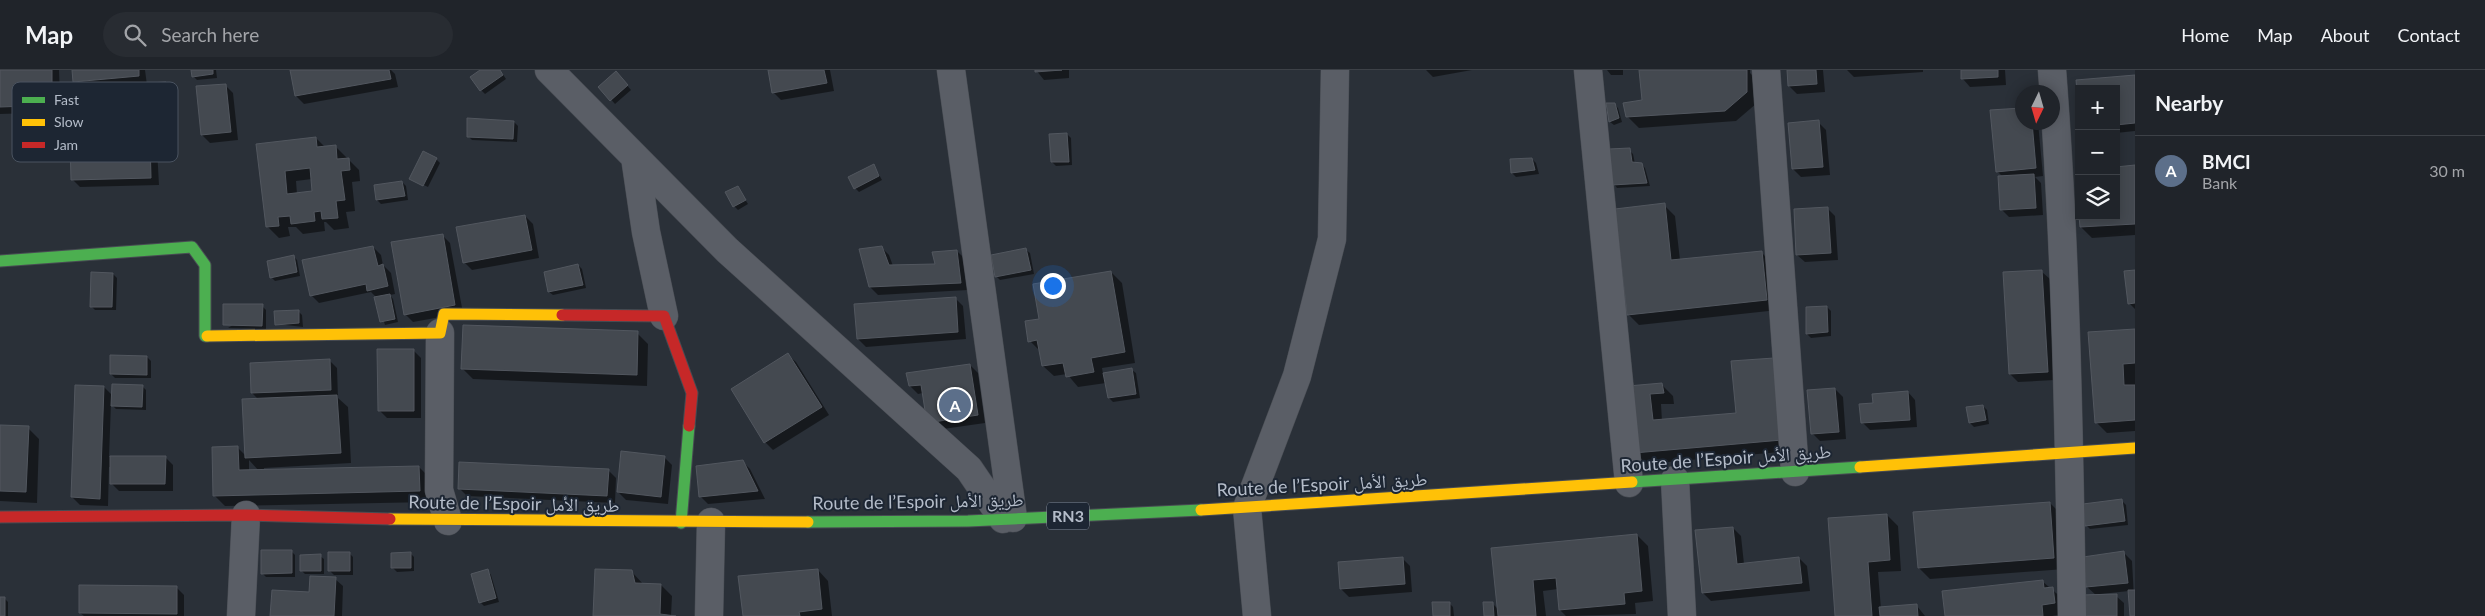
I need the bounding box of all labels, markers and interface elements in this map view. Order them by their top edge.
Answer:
search box [103,12,453,57]
text: Map [25,20,73,49]
icon: search [121,21,149,49]
text: Search here [161,23,259,46]
text: Home [2181,24,2229,46]
text: Map [2257,24,2293,46]
text: About [2321,24,2370,46]
text: Contact [2398,24,2460,46]
legend [12,82,178,162]
north arrow [2015,85,2060,130]
map controls [2075,85,2120,220]
button: + [2075,85,2120,130]
text: Nearby [2155,90,2223,115]
text: Fast [54,91,79,108]
text: Slow [54,113,84,130]
button: − [2075,130,2120,175]
text: Jam [54,136,78,153]
text: BMCI [2202,150,2251,173]
text: A [2165,161,2177,180]
text: 30 m [2429,161,2465,180]
text: Bank [2202,173,2237,192]
button: layers [2075,175,2120,220]
your location [1040,273,1066,299]
pin: A [939,386,971,424]
street label: Route de l’Espoir طريق الأمل [1620,440,1832,477]
street label: Route de l’Espoir طريق الأمل [1216,467,1428,502]
street label: Route de l’Espoir طريق الأمل [812,488,1024,515]
street label: Route de l’Espoir طريق الأمل [408,490,620,517]
road number: RN3 [1047,502,1089,530]

